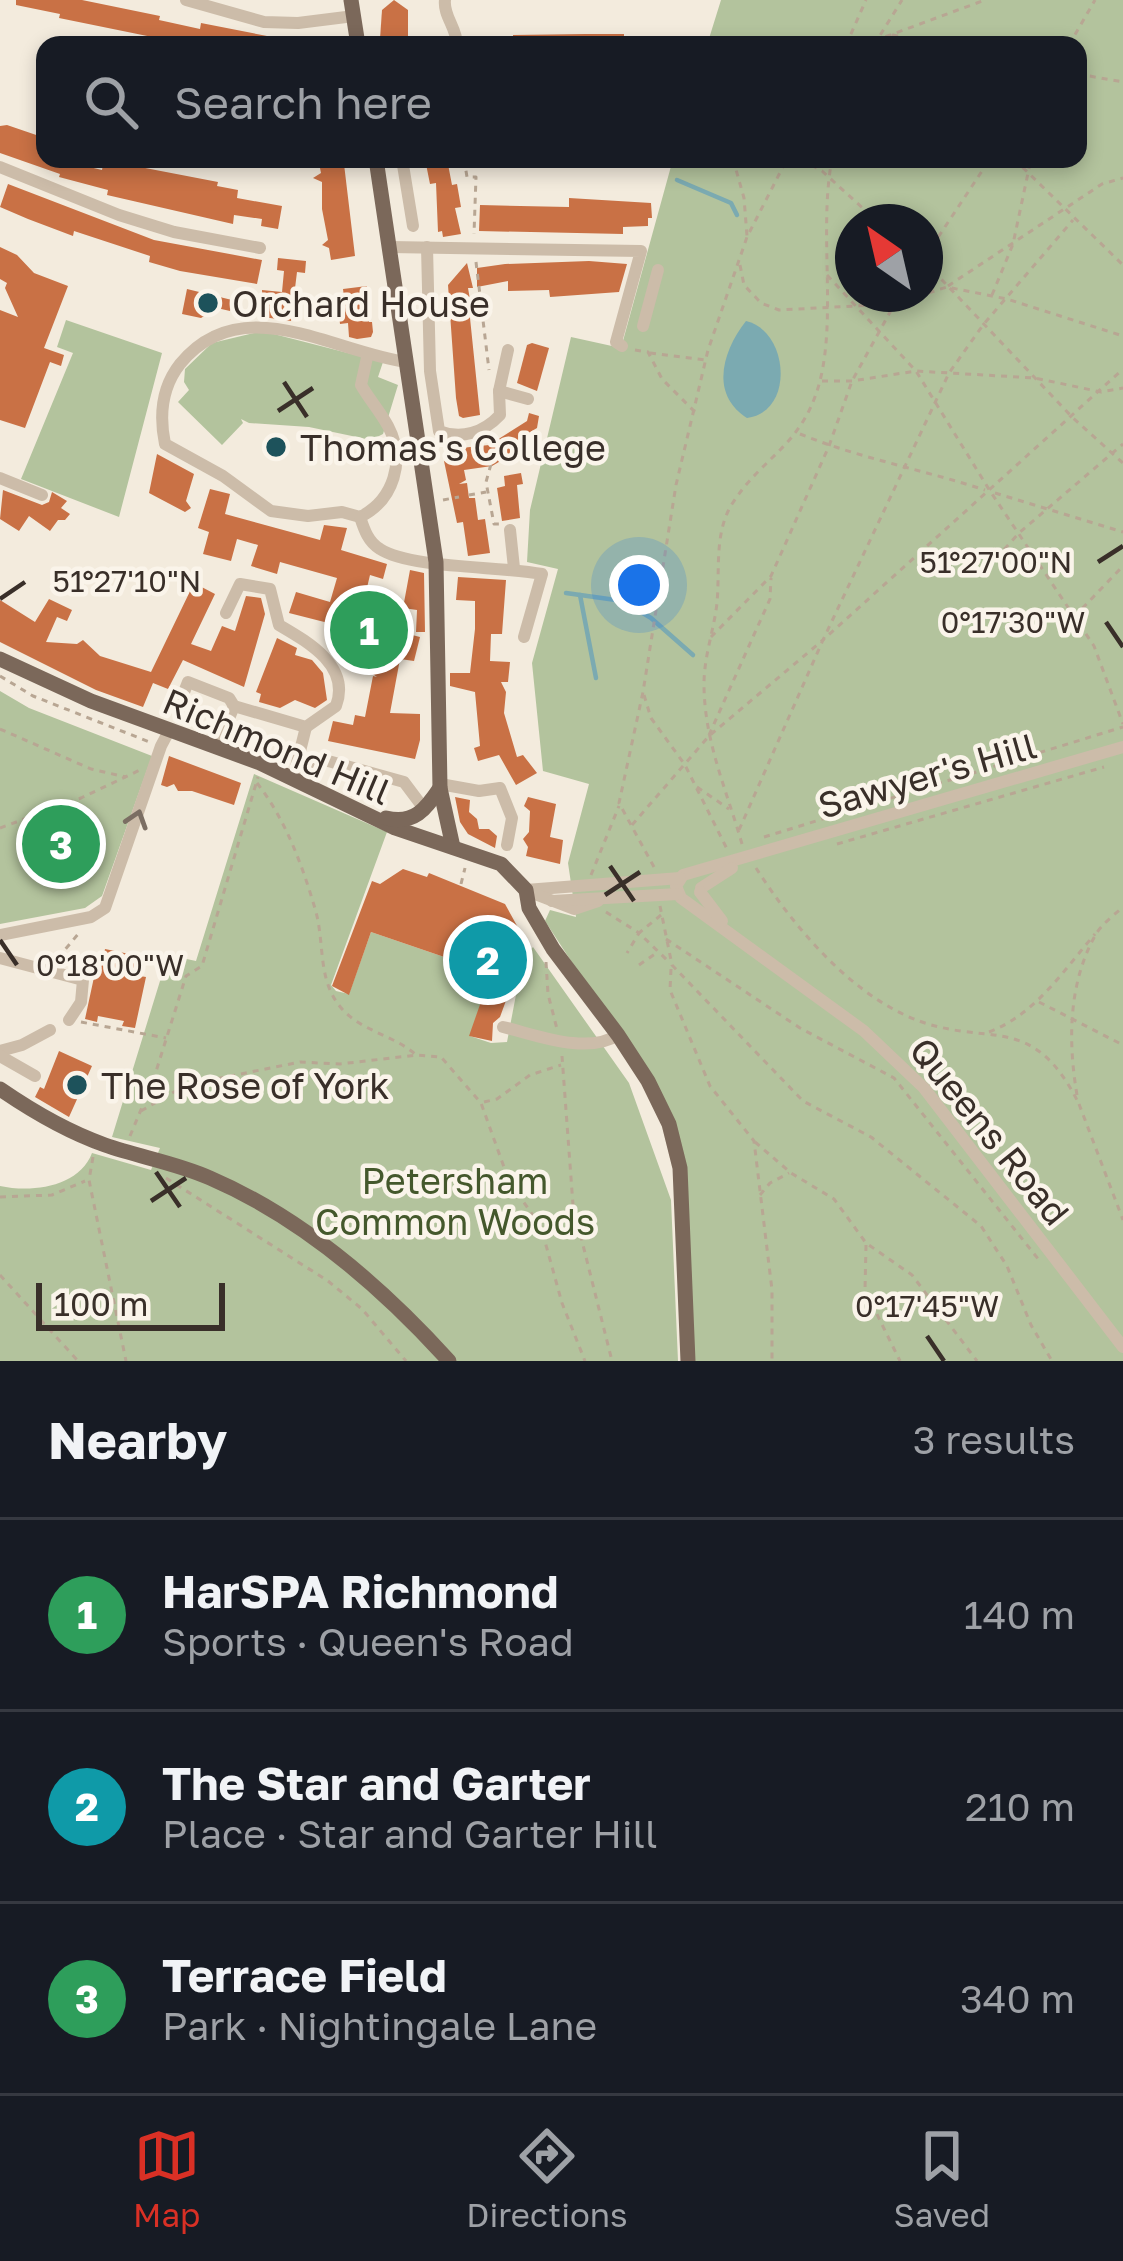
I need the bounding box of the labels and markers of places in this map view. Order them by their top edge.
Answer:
place label: Orchard House [232,282,490,325]
marker: Orchard House [195,290,221,316]
place label: Thomas's College [300,426,606,469]
marker: Thomas's College [263,434,289,460]
pin: 1 [330,585,408,675]
pin: 3 [22,799,100,889]
pin: 2 [449,915,527,1005]
place label: The Rose of York [101,1064,390,1107]
marker: The Rose of York [64,1072,90,1098]

